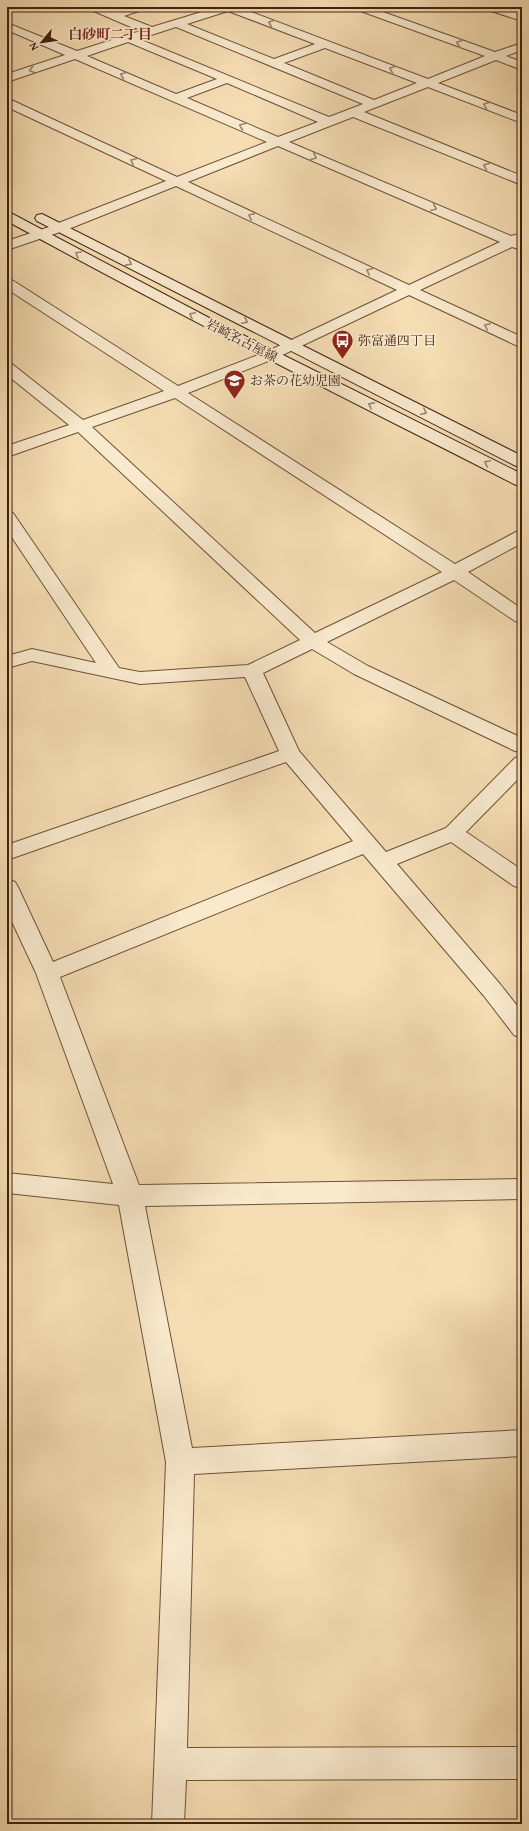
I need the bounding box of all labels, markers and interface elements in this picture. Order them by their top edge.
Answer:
one-way arrow [267,19,274,28]
north arrow [22,22,62,62]
district label: 白砂町二丁目 [68,24,152,44]
text: N [24,39,42,54]
one-way arrow [455,40,462,48]
one-way arrow [29,65,36,73]
one-way arrow [389,65,396,73]
one-way arrow [119,72,126,80]
one-way arrow [482,101,489,109]
one-way arrow [239,123,246,131]
one-way arrow [310,152,318,160]
one-way arrow [130,158,138,166]
one-way arrow [482,163,490,171]
one-way arrow [429,203,437,211]
one-way arrow [248,213,255,221]
one-way arrow [75,251,82,258]
one-way arrow [125,258,132,266]
one-way arrow [366,268,373,276]
one-way arrow [189,312,197,320]
street label: 岩崎名古屋線 [203,314,281,367]
one-way arrow [241,316,249,324]
one-way arrow [483,323,491,331]
bus stop icon: 弥富通四丁目 [329,327,355,360]
place label: 弥富通四丁目 [358,331,436,350]
school or university icon: お茶の花幼児園 [221,367,247,400]
place label: お茶の花幼児園 [250,371,341,390]
one-way arrow [368,402,375,410]
one-way arrow [420,407,427,414]
one-way arrow [484,460,491,468]

